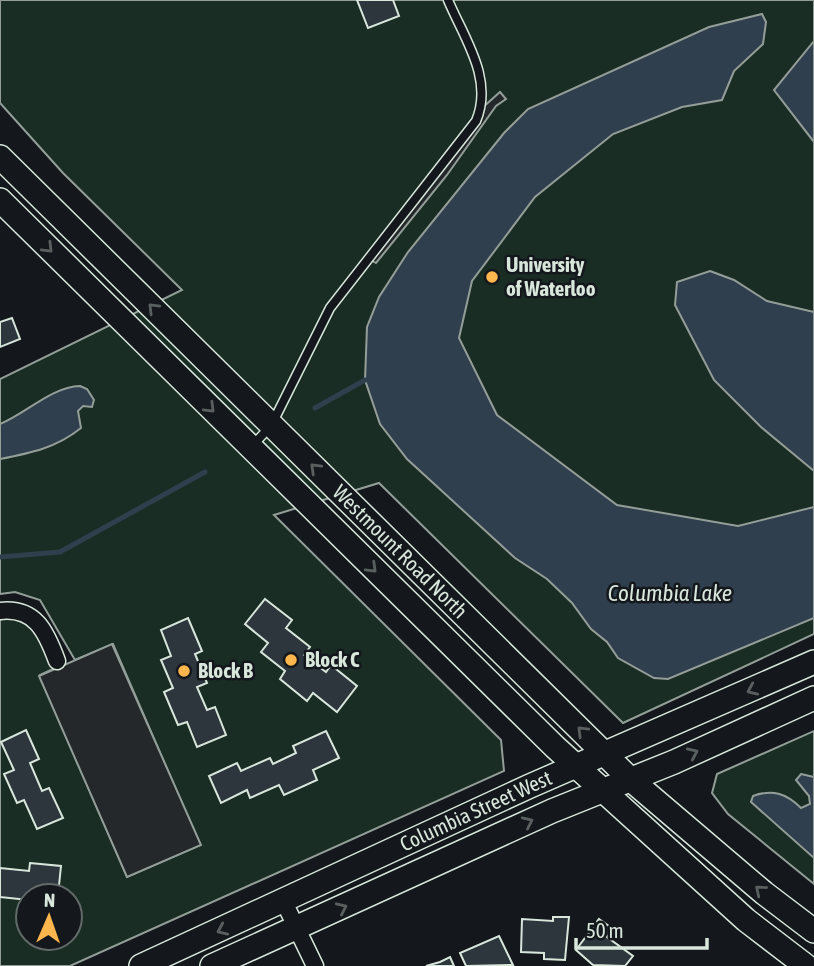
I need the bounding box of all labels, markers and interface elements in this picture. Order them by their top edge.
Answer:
one-way arrow [40,240,53,253]
place label: University of Waterloo [506,252,596,300]
marker: University of Waterloo [484,269,500,285]
one-way arrow [148,304,161,317]
one-way arrow [202,400,215,413]
one-way arrow [310,464,323,477]
street label: Westmount Road North [328,480,473,623]
one-way arrow [364,559,377,572]
water label: Columbia Lake [608,580,732,606]
place label: Block C [305,647,360,671]
marker: Block C [283,652,299,668]
place label: Block B [198,658,253,682]
marker: Block B [176,663,192,679]
one-way arrow [746,682,759,696]
one-way arrow [577,726,590,739]
one-way arrow [686,747,699,761]
street label: Columbia Street West [396,765,555,856]
one-way arrow [521,817,533,831]
north arrow [14,882,84,952]
one-way arrow [755,886,768,898]
text: N [44,889,56,911]
one-way arrow [334,902,347,916]
scale bar [576,906,707,950]
text: 50 m [586,918,624,942]
one-way arrow [217,922,229,936]

